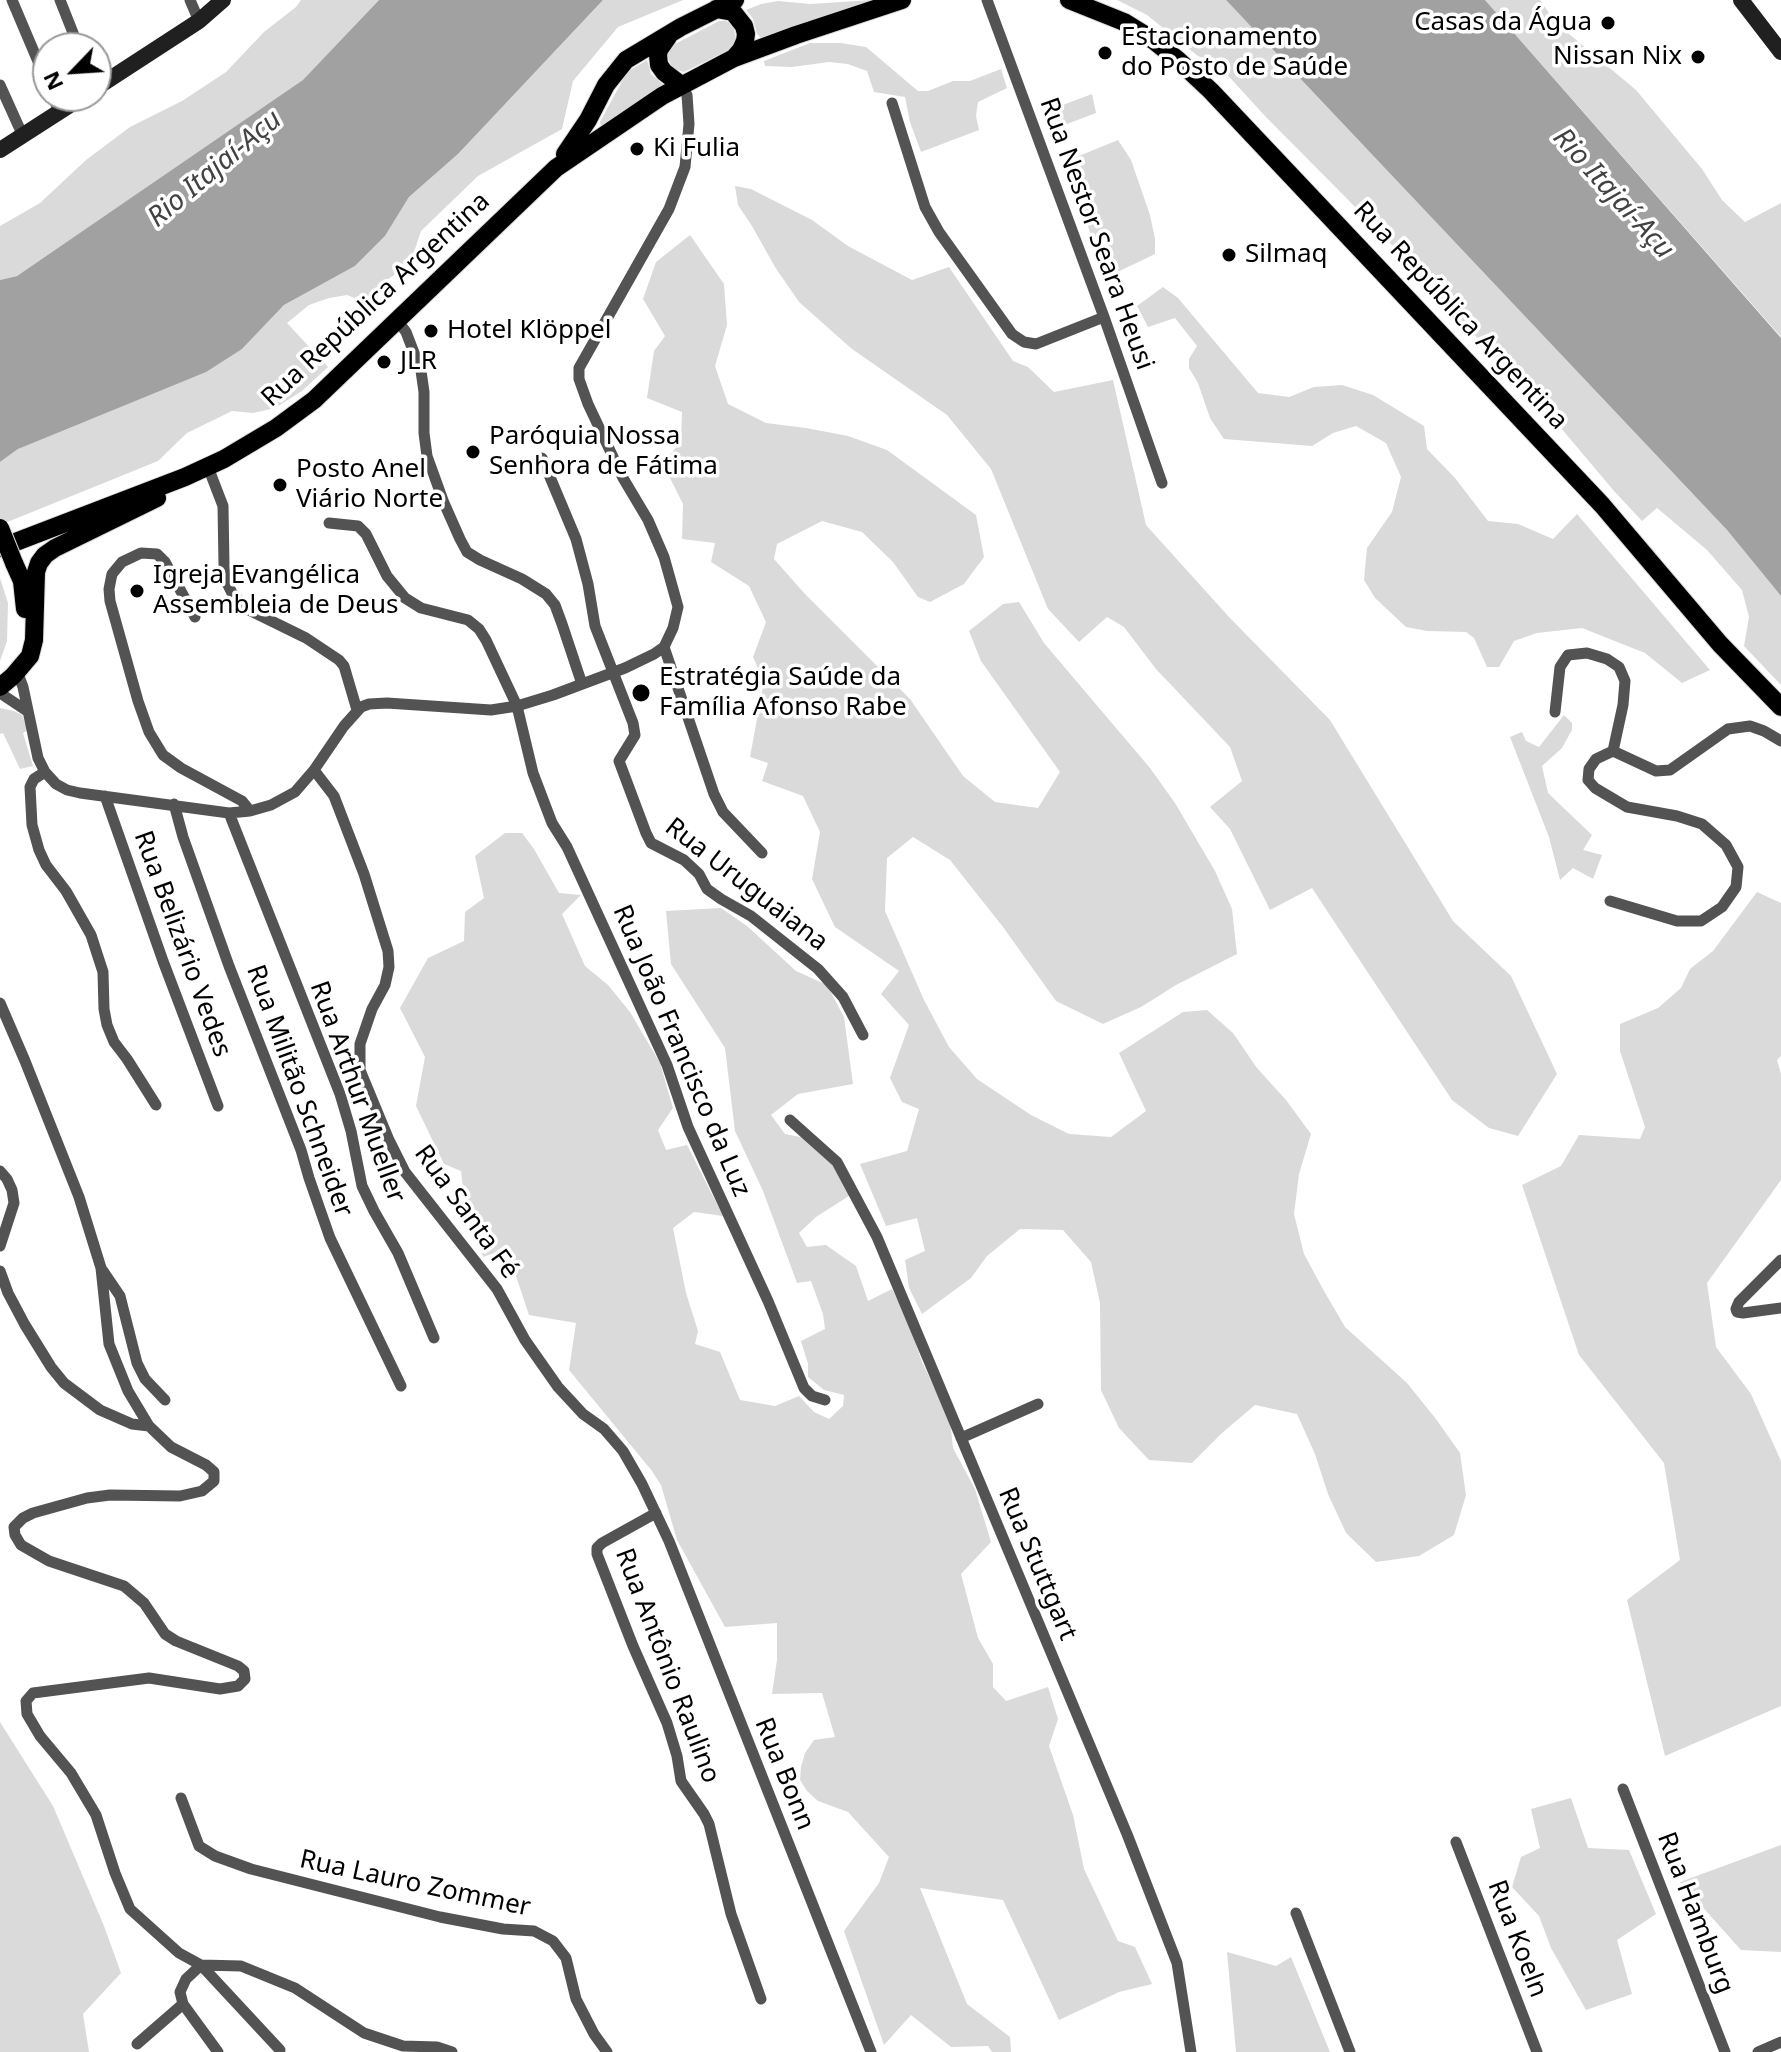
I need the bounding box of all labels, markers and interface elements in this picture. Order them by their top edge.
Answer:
place label: Casas da Água [1414,7,1592,39]
marker: Casas da Água [1599,14,1617,32]
place label: Estacionamento do Posto de Saúde [1121,22,1348,84]
north arrow [32,32,112,112]
place label: Nissan Nix [1553,41,1682,73]
marker: Estacionamento do Posto de Saúde [1096,44,1114,62]
marker: Nissan Nix [1689,48,1707,66]
text: N [35,67,69,96]
street label: Rua Nestor Seara Heusi [1032,94,1160,374]
water label: Rio Itajaí-Açu [141,103,289,235]
water label: Rio Itajaí-Açu [1546,122,1680,266]
place label: Ki Fulia [653,133,740,165]
marker: Ki Fulia [628,140,646,158]
street label: Rua República Argentina [256,186,496,414]
street label: Rua República Argentina [1346,196,1574,436]
place label: Silmaq [1245,239,1328,271]
marker: Silmaq [1220,246,1238,264]
place label: Hotel Klöppel [447,315,611,347]
marker: Hotel Klöppel [422,322,440,340]
place label: JLR [400,346,437,378]
marker: JLR [375,353,393,371]
place label: Paróquia Nossa Senhora de Fátima [489,421,718,482]
marker: Paróquia Nossa Senhora de Fátima [464,443,482,461]
place label: Posto Anel Viário Norte [296,454,443,516]
marker: Posto Anel Viário Norte [271,476,289,494]
place label: Igreja Evangélica Assembleia de Deus [153,560,398,622]
marker: Igreja Evangélica Assembleia de Deus [128,582,146,600]
place label: Estratégia Saúde da Família Afonso Rabe [659,662,907,724]
marker: Estratégia Saúde da Família Afonso Rabe [630,682,652,704]
street label: Rua Uruguaiana [658,812,834,958]
street label: Rua Belizário Vedes [127,827,237,1061]
street label: Rua João Francisco da Luz [605,901,757,1201]
street label: Rua Militão Schneider [239,961,359,1221]
street label: Rua Arthur Mueller [302,977,412,1207]
street label: Rua Santa Fé [407,1139,525,1285]
street label: Rua Stuttgart [991,1483,1083,1645]
street label: Rua Antônio Raulino [608,1544,726,1788]
street label: Rua Bonn [747,1713,821,1835]
street label: Rua Hamburg [1650,1828,1740,1998]
street label: Rua Lauro Zommer [297,1844,533,1924]
street label: Rua Koeln [1480,1876,1554,2002]

